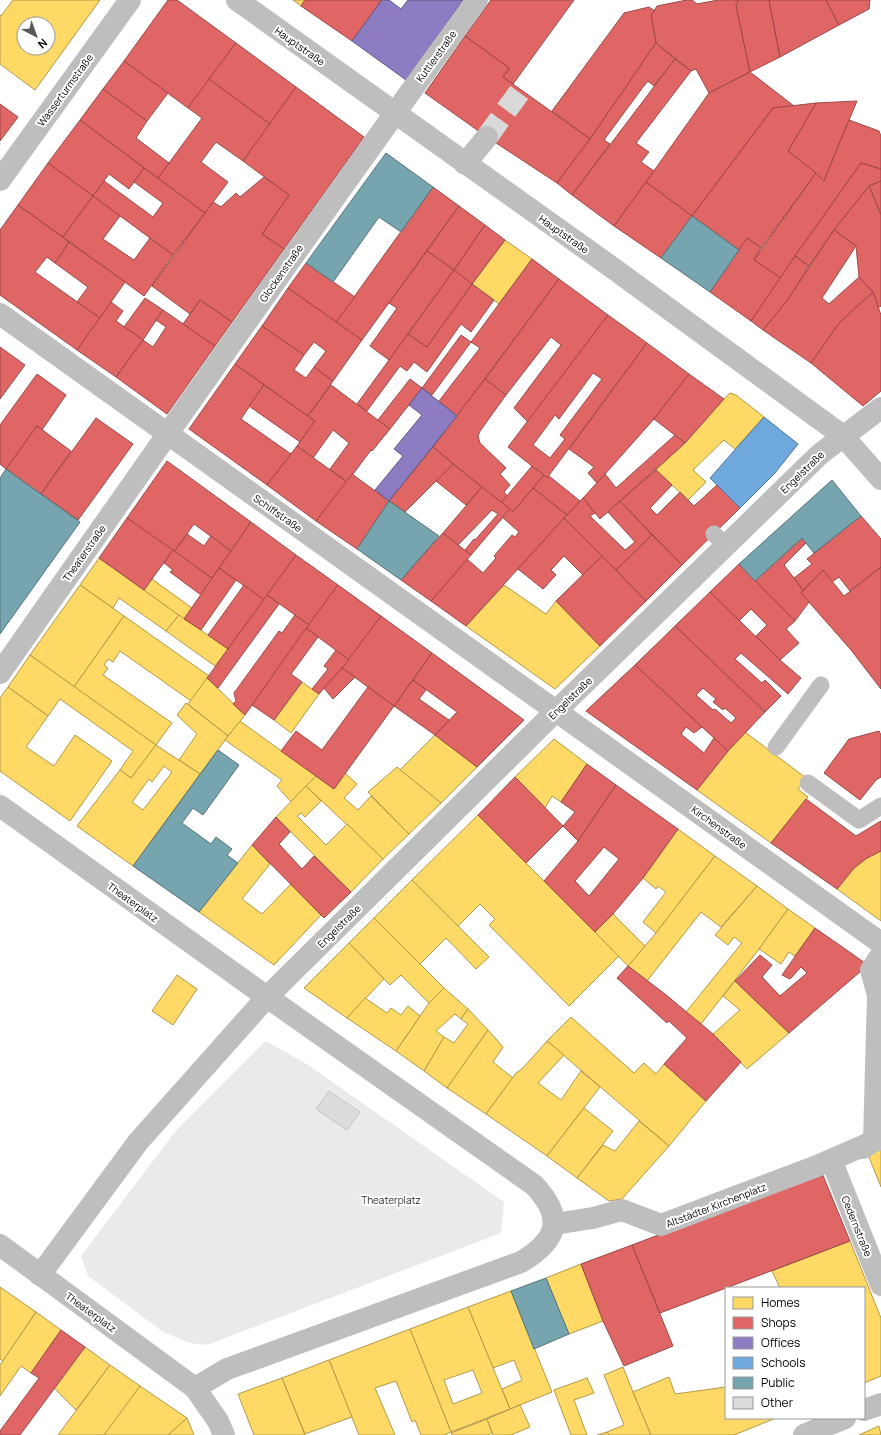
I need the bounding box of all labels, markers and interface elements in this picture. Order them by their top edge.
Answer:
north arrow [16,16,56,56]
street label: Hauptstraße [272,24,328,69]
street label: Kuttlerstraße [413,27,460,85]
text: N [35,36,51,52]
street label: Wasserturmstraße [34,51,96,129]
street label: Hauptstraße [536,212,592,257]
street label: Glockenstraße [256,241,306,305]
street label: Engelstraße [777,447,827,496]
street label: Schiffstraße [251,491,305,535]
street label: Theaterstraße [59,522,109,584]
street label: Engelstraße [545,673,595,722]
street label: Kirchenstraße [689,802,750,852]
street label: Theaterplatz [105,879,161,925]
street label: Engelstraße [314,901,364,951]
street label: Altstädter Kirchenplatz [664,1179,768,1231]
park label: Theaterplatz [361,1193,421,1207]
street label: Cedernstraße [838,1194,876,1259]
legend [725,1287,865,1419]
street label: Theaterplatz [63,1289,119,1335]
text: Homes [761,1294,800,1311]
text: Shops [761,1314,796,1331]
text: Offices [761,1334,800,1351]
text: Schools [761,1354,805,1371]
text: Public [761,1374,795,1391]
text: Other [761,1394,794,1411]

